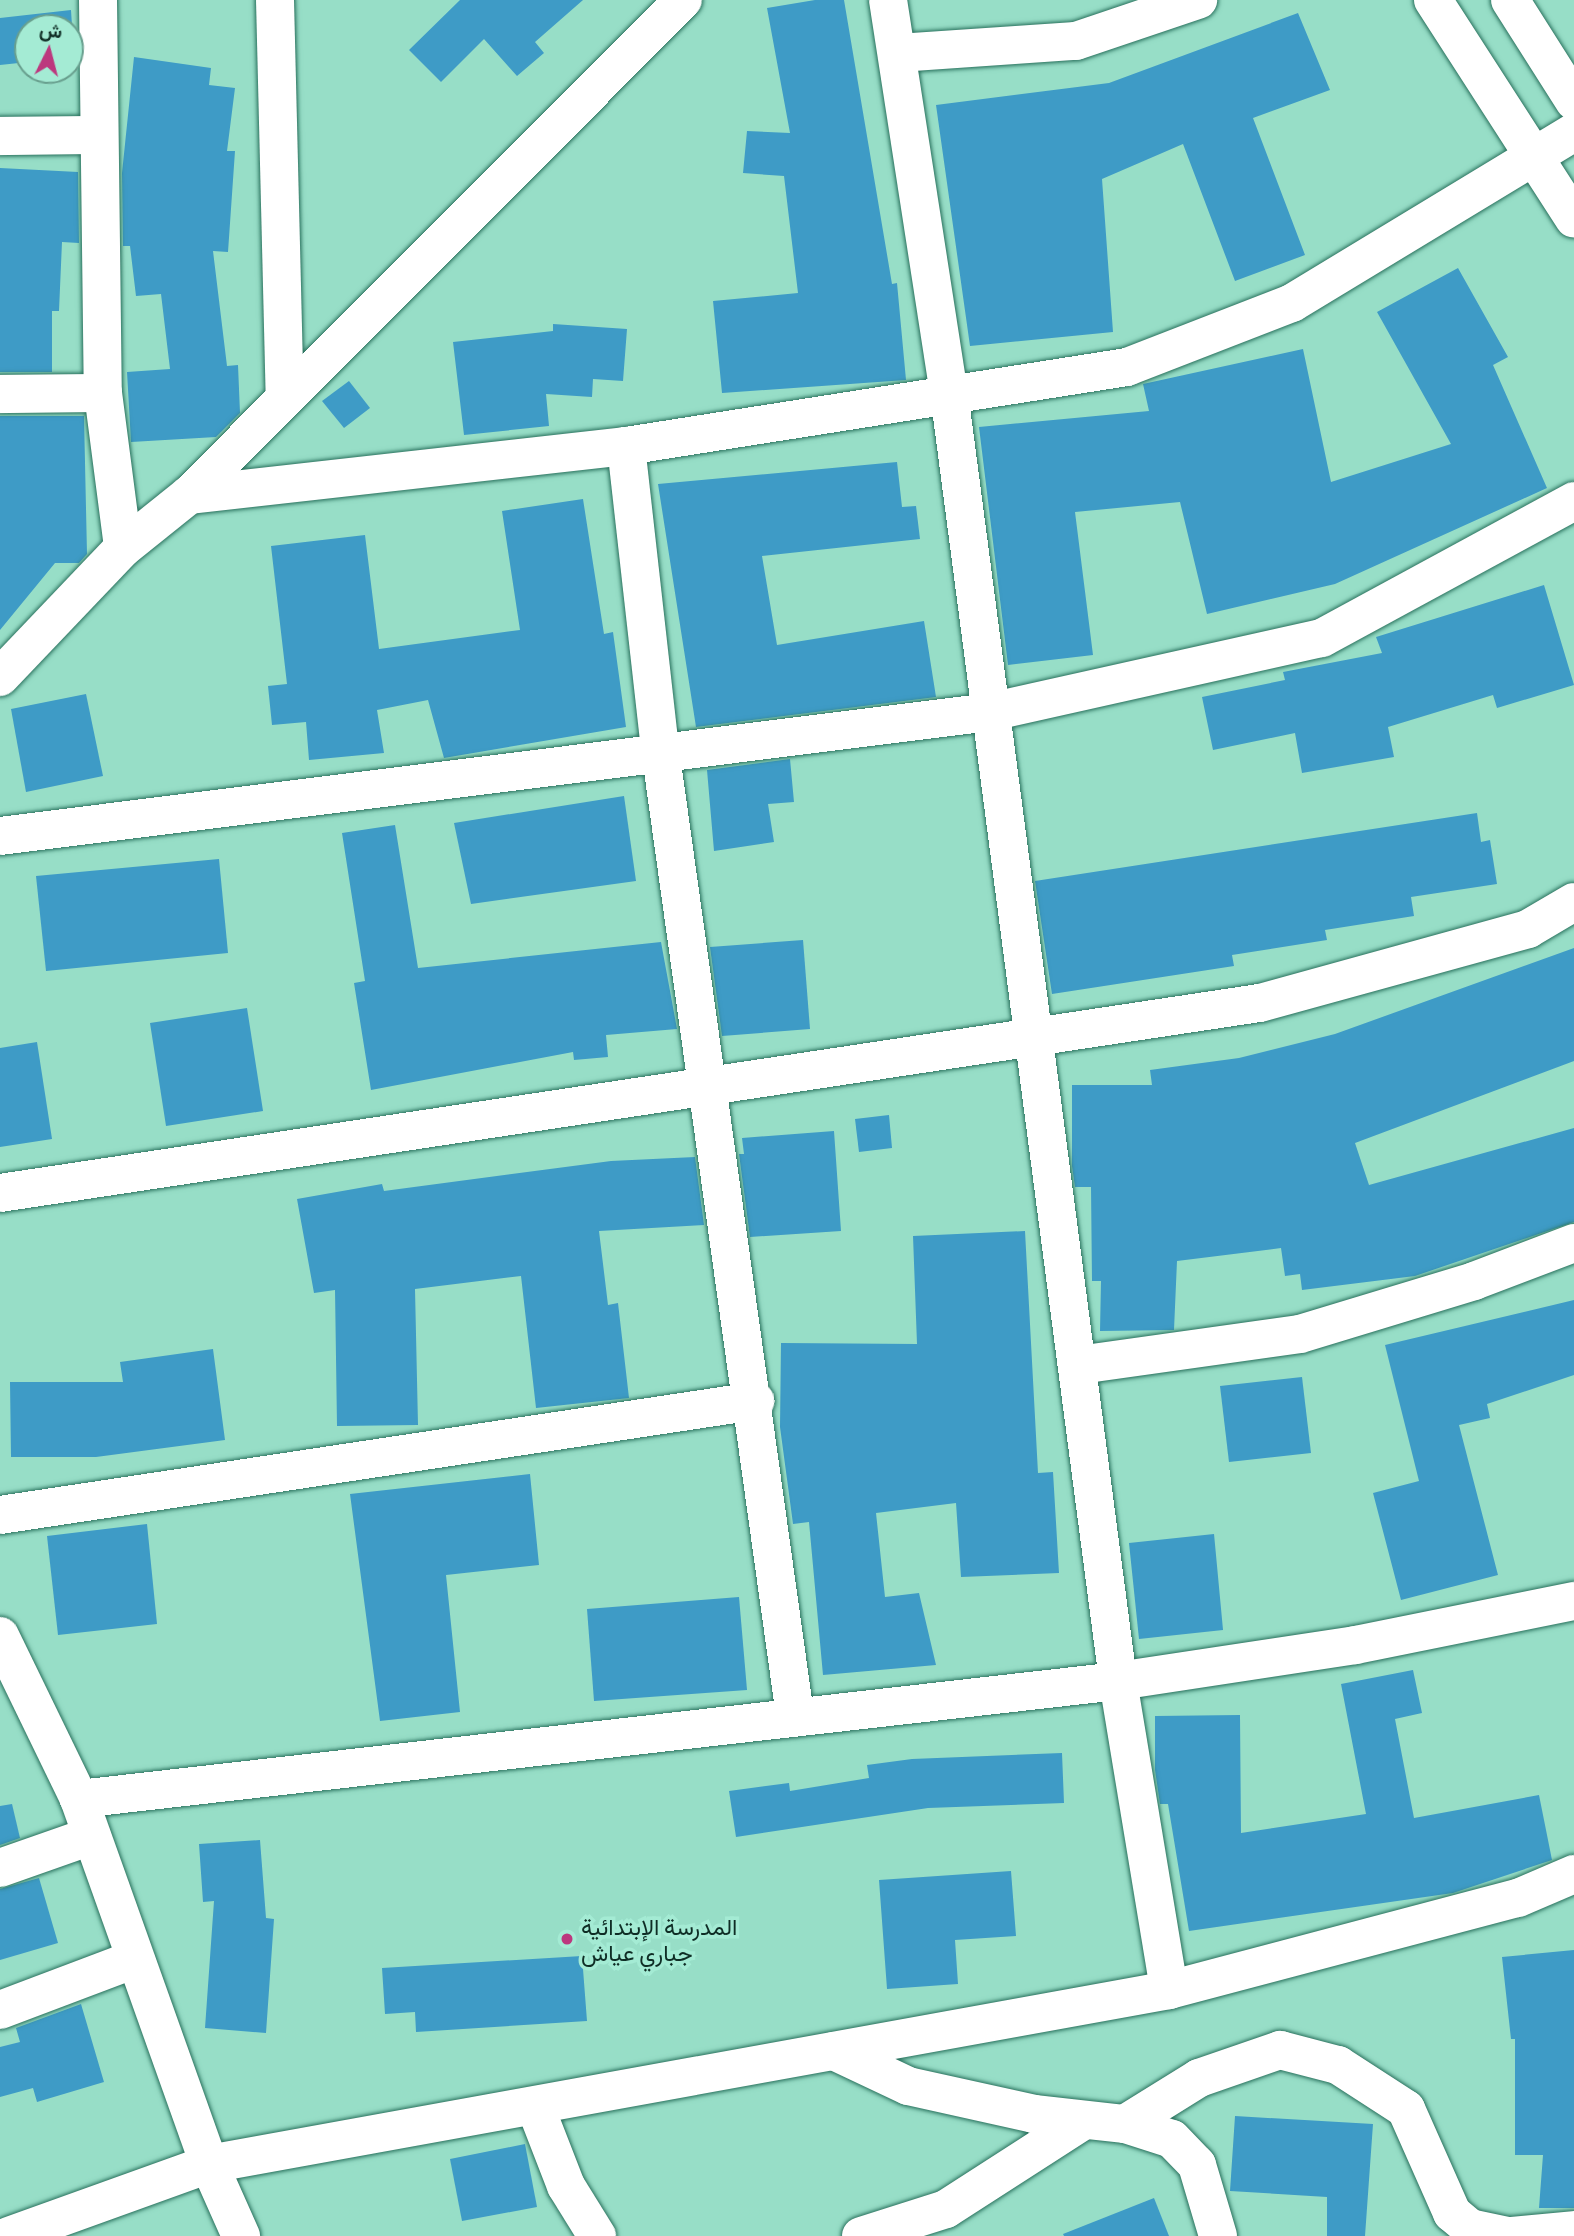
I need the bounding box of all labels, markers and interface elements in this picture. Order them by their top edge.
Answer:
north arrow [14,14,84,84]
text: ش [38,17,64,42]
place label: المدرسة الإبتدائية جباري عياش [581,1912,737,1966]
marker: المدرسة الإبتدائية جباري عياش [559,1931,575,1947]

